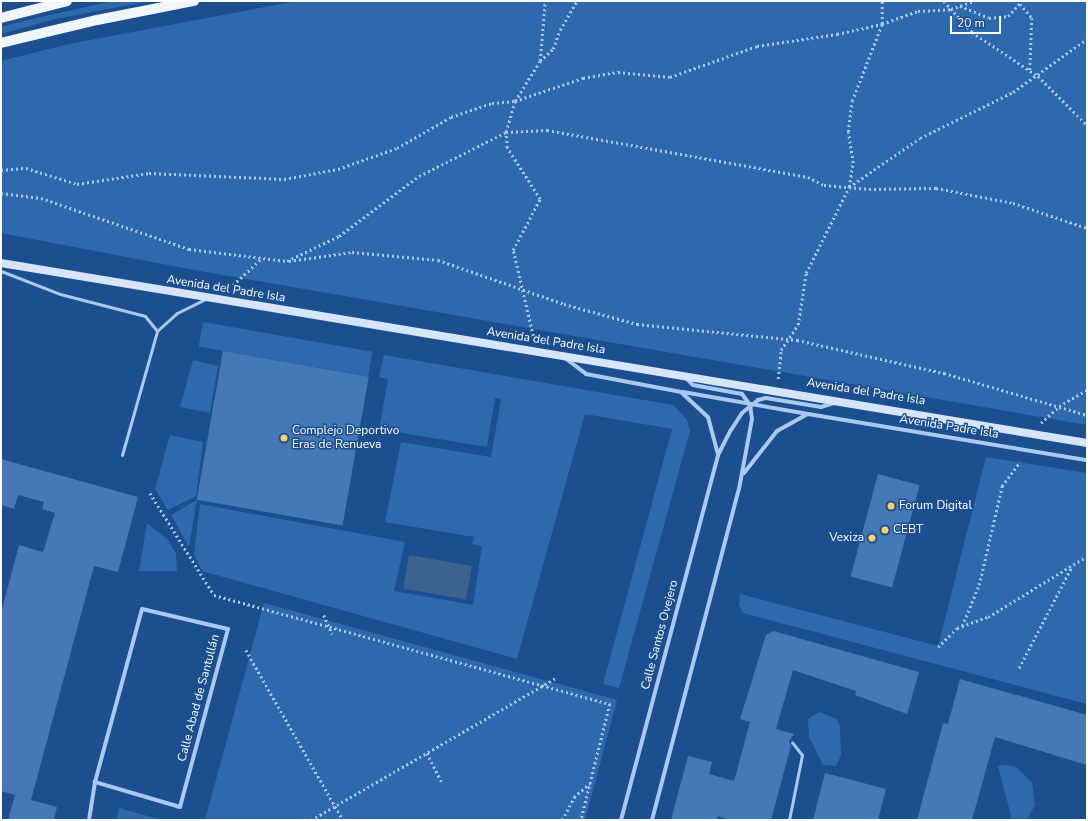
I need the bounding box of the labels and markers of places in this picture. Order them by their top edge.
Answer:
place label: Complejo Deportivo Eras de Renueva [292,424,399,452]
marker: Complejo Deportivo Eras de Renueva [279,433,289,443]
place label: Forum Digital [899,499,972,513]
marker: Forum Digital [886,501,896,511]
place label: CEBT [893,523,923,537]
marker: CEBT [880,525,890,535]
place label: Vexiza [829,531,864,545]
marker: Vexiza [867,533,877,543]

